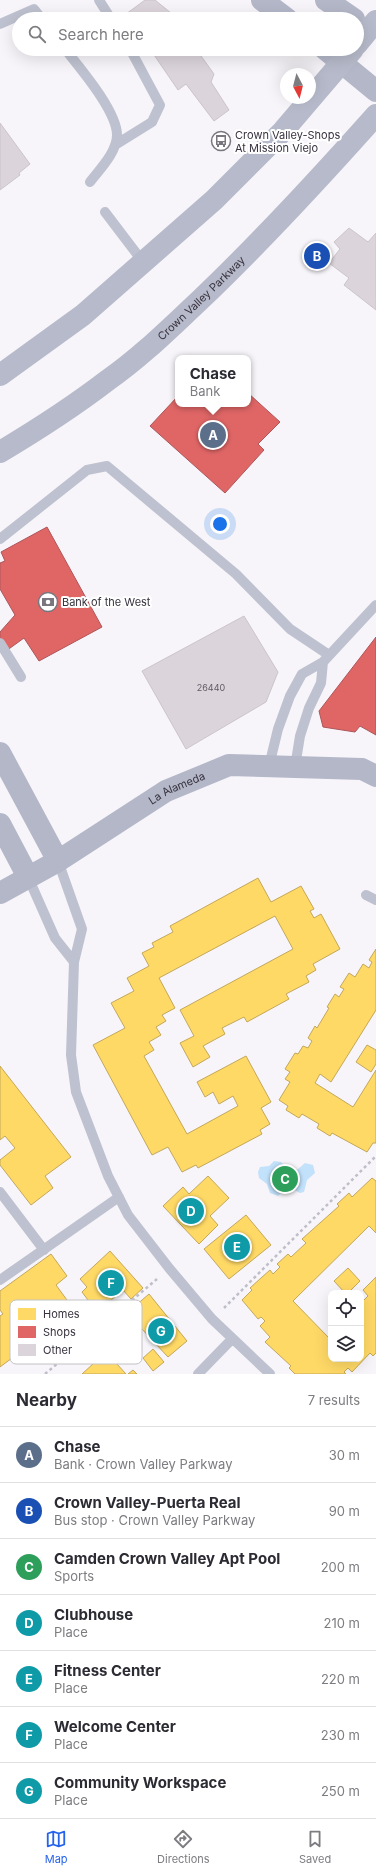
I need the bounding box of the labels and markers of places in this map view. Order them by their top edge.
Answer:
place label: Crown Valley-Shops At Mission Viejo [235,128,340,155]
bus stop icon: Crown Valley-Shops At Mission Viejo [210,130,232,152]
pin: B [304,241,330,271]
pin: A [200,420,226,450]
bank icon: Bank of the West [37,591,59,613]
place label: Bank of the West [62,595,151,609]
pin: C [272,1164,298,1194]
pin: D [178,1196,204,1226]
pin: E [224,1232,250,1262]
pin: F [98,1268,124,1298]
pin: G [148,1316,174,1346]

